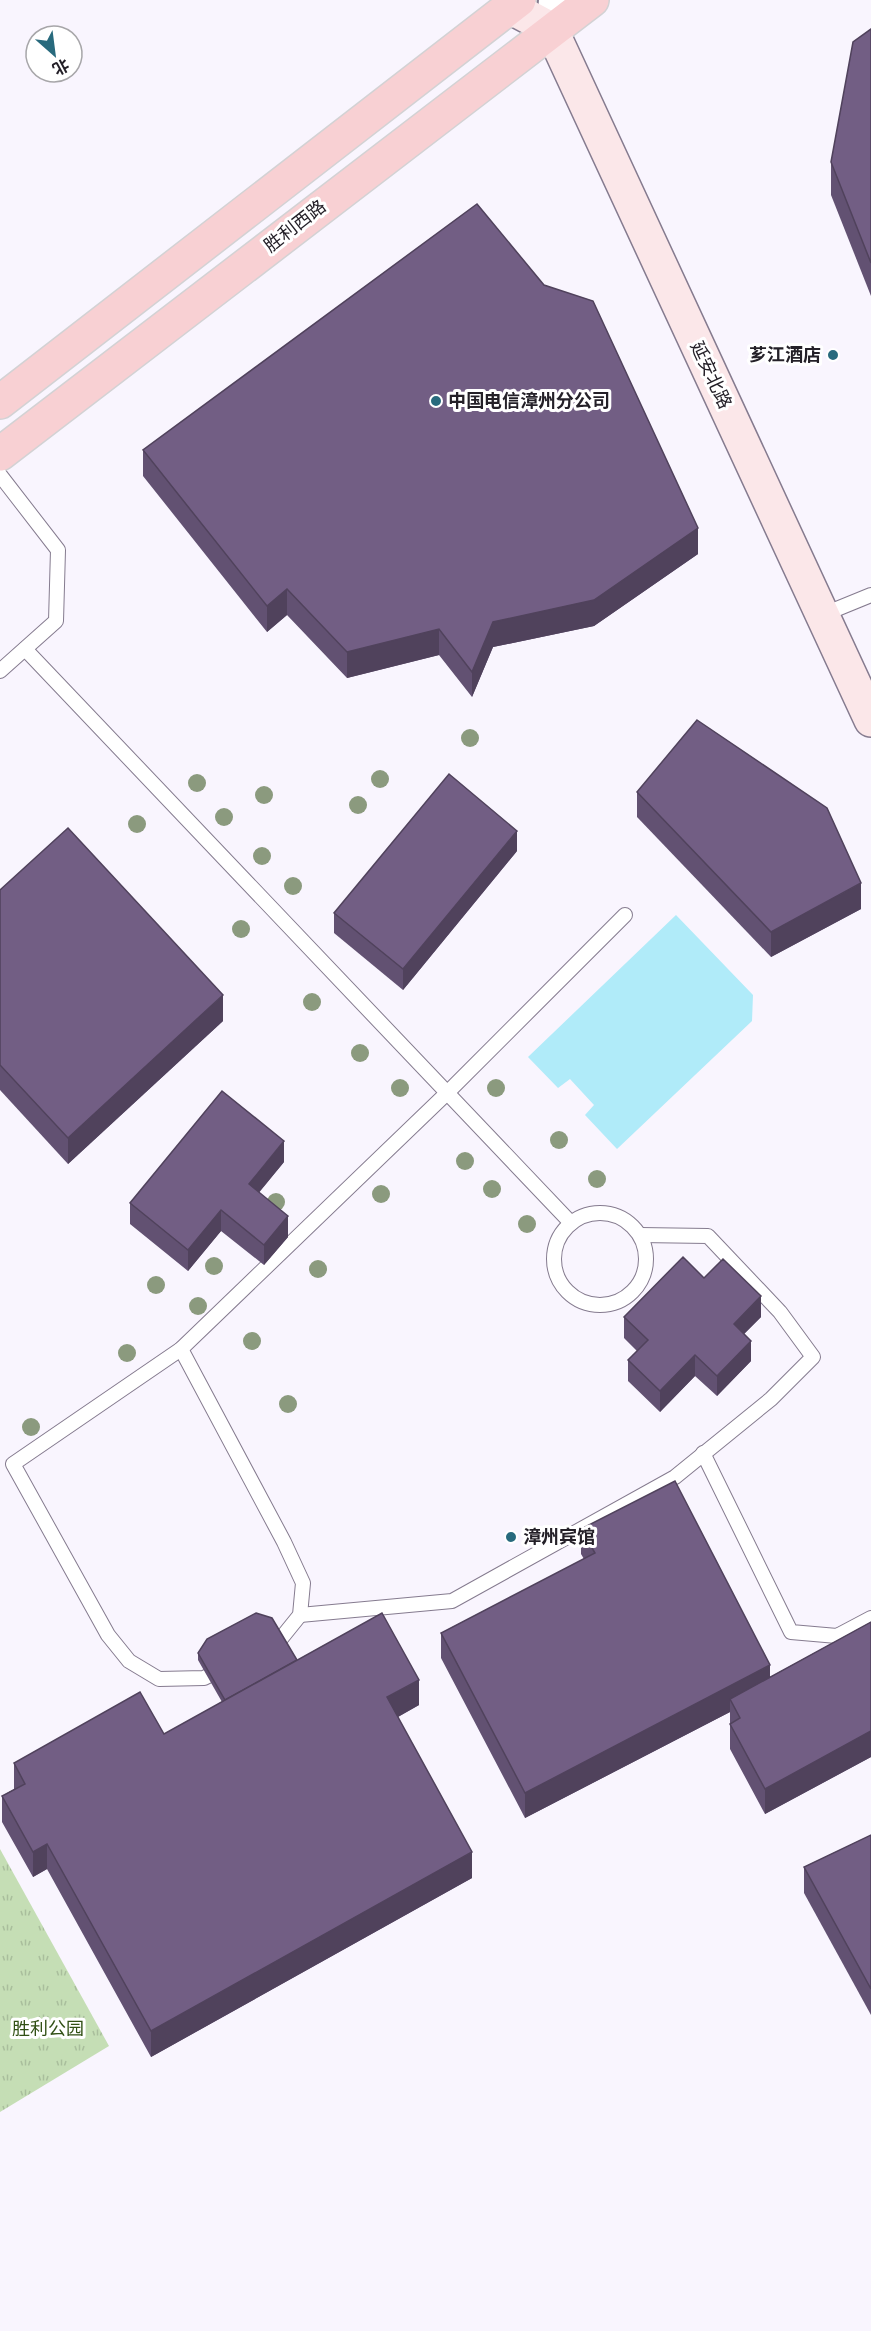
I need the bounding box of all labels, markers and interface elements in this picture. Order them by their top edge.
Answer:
north arrow [24,24,84,84]
text: 北 [50,56,73,80]
street label: 胜利西路 [259,194,330,256]
street label: 延安北路 [687,337,737,412]
place label: 芗江酒店 [749,343,821,365]
marker: 芗江酒店 [826,348,840,362]
place label: 中国电信漳州分公司 [448,389,610,411]
marker: 中国电信漳州分公司 [429,394,443,408]
place label: 漳州宾馆 [523,1525,595,1547]
marker: 漳州宾馆 [504,1530,518,1544]
park label: 胜利公园 [12,2017,84,2039]

